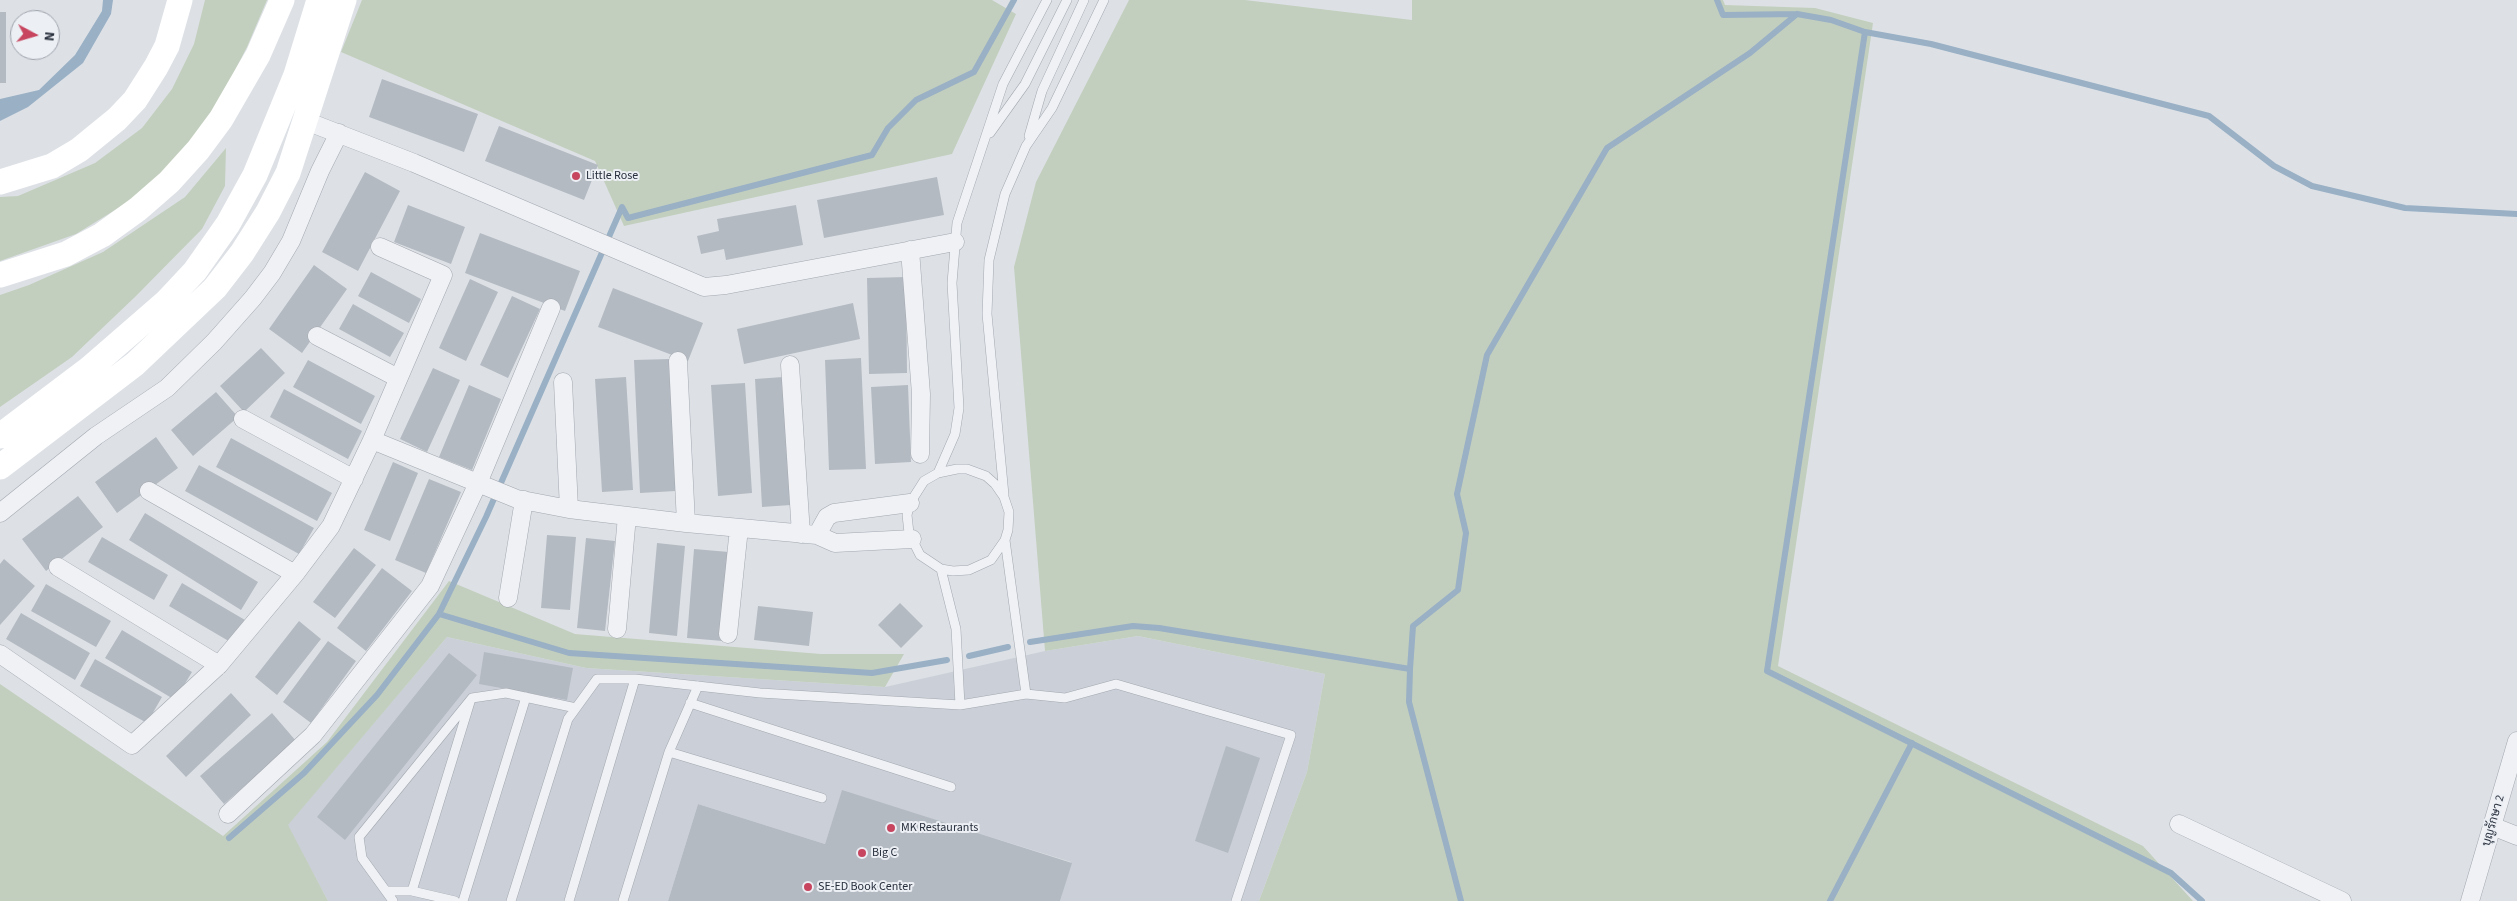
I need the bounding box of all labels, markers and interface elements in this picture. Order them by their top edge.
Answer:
north arrow [10,10,60,60]
text: N [38,31,59,42]
place label: Little Rose [586,169,638,183]
marker: Little Rose [570,170,582,182]
street label: บุญรักษา 2 [2480,794,2508,848]
place label: MK Restaurants [901,821,978,835]
marker: MK Restaurants [885,822,897,834]
place label: Big C [872,846,897,860]
marker: Big C [856,847,868,859]
place label: SE-ED Book Center [818,880,912,894]
marker: SE-ED Book Center [802,881,814,893]

